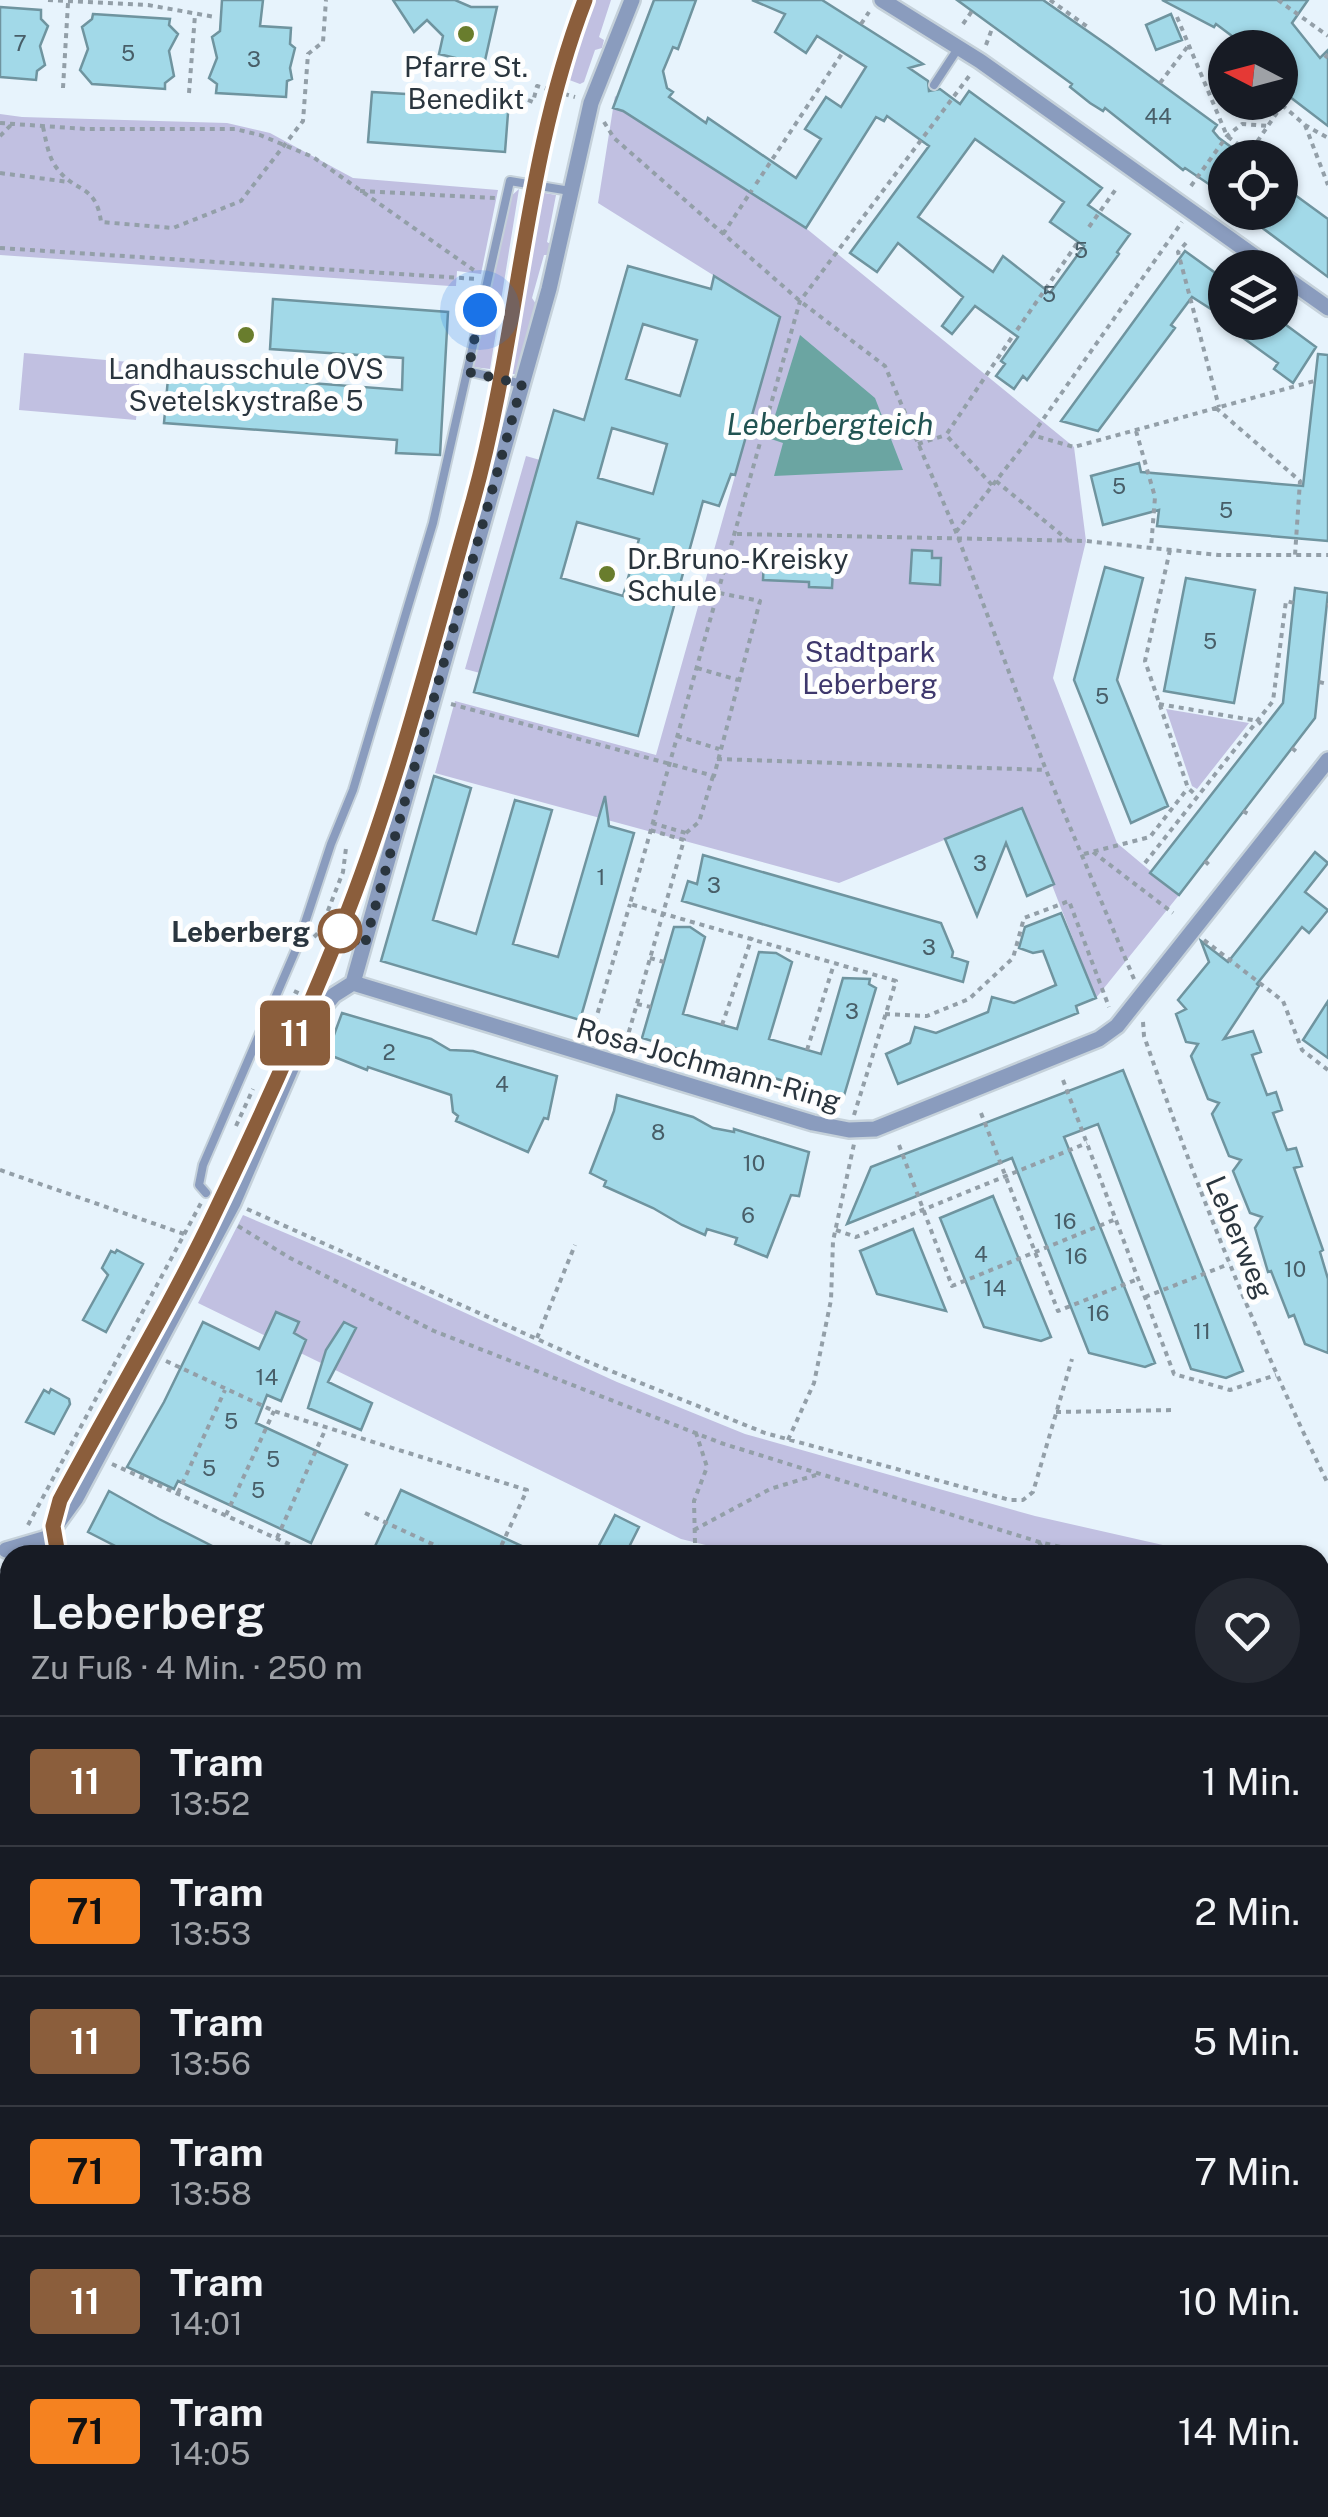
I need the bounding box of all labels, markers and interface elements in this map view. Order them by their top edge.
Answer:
marker: Pfarre St. Benedikt [455,23,477,45]
house number: 7 [13,30,27,56]
north arrow [1208,30,1298,120]
map controls [1208,30,1298,340]
house number: 5 [121,40,135,66]
house number: 3 [247,46,261,72]
place label: Pfarre St. Benedikt [404,50,528,115]
house number: 44 [1144,103,1172,129]
button: locate [1208,140,1298,230]
house number: 5 [1074,237,1088,263]
button: layers [1208,250,1298,340]
house number: 5 [1042,281,1056,307]
your location [455,285,505,335]
marker: Landhausschule OVS Svetelskystraße 5 [235,324,257,346]
place label: Landhausschule OVS Svetelskystraße 5 [108,352,384,417]
water label: Leberbergteich [727,406,933,442]
house number: 5 [1112,473,1126,499]
house number: 5 [1219,497,1233,523]
place label: Dr.Bruno-Kreisky Schule [627,542,849,607]
marker: Dr.Bruno-Kreisky Schule [596,563,618,585]
house number: 5 [1203,628,1217,654]
park label: Stadtpark Leberberg [802,635,938,700]
house number: 5 [1095,683,1109,709]
house number: 3 [973,850,987,876]
house number: 1 [597,864,605,890]
house number: 3 [707,872,721,898]
marker: Leberberg [319,910,361,952]
place label: Leberberg [171,915,310,948]
house number: 3 [922,934,936,960]
house number: 3 [845,998,859,1024]
line badge: 11 [250,1000,340,1066]
street label: Rosa-Jochmann-Ring [573,1010,845,1118]
text: 11 [280,1013,310,1054]
house number: 2 [382,1039,396,1065]
house number: 4 [495,1071,509,1097]
house number: 8 [651,1119,665,1145]
house number: 10 [743,1150,765,1176]
street label: Leberweg [1199,1171,1281,1303]
house number: 6 [741,1202,755,1228]
house number: 16 [1054,1208,1076,1234]
house number: 4 [974,1241,988,1267]
house number: 16 [1065,1243,1087,1269]
house number: 10 [1284,1256,1306,1282]
house number: 14 [984,1275,1007,1301]
house number: 16 [1087,1300,1109,1326]
house number: 11 [1193,1318,1211,1344]
house number: 14 [256,1364,279,1390]
house number: 5 [224,1408,238,1434]
house number: 5 [266,1446,280,1472]
house number: 5 [202,1455,216,1481]
house number: 5 [251,1477,265,1503]
button: heart [1195,1578,1300,1683]
text: Leberberg [30,1583,265,1640]
text: Zu Fuß · 4 Min. · 250 m [30,1649,363,1686]
text: Tram [170,1740,264,1785]
text: 1 Min. [1202,1759,1300,1804]
text: 11 [70,1761,100,1802]
text: 13:52 [170,1785,250,1822]
text: Tram [170,1870,264,1915]
text: 2 Min. [1194,1889,1300,1934]
text: 71 [66,1891,104,1932]
text: 13:53 [170,1915,251,1952]
text: Tram [170,2000,264,2045]
text: 5 Min. [1193,2019,1300,2064]
text: 11 [70,2021,100,2062]
text: 13:56 [170,2045,251,2082]
text: Tram [170,2130,264,2175]
text: 7 Min. [1194,2149,1300,2194]
text: 71 [66,2151,104,2192]
text: 13:58 [170,2175,252,2212]
text: Tram [170,2260,264,2305]
text: 10 Min. [1178,2279,1300,2324]
text: 11 [70,2281,100,2322]
text: 14:01 [170,2305,243,2342]
text: Tram [170,2390,264,2435]
text: 14 Min. [1178,2409,1300,2454]
text: 71 [66,2411,104,2452]
text: 14:05 [170,2435,250,2472]

